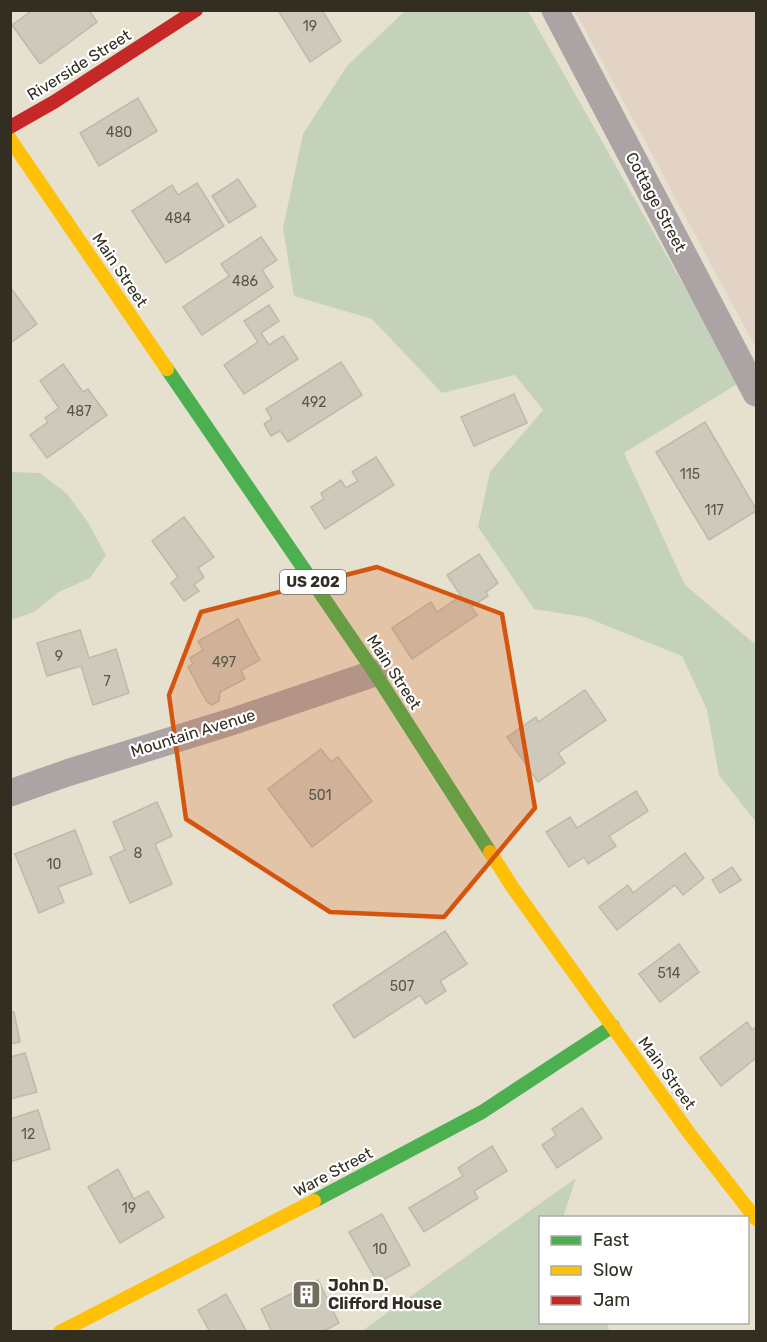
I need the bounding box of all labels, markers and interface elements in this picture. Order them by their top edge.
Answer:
house number: 19 [303,18,317,35]
street label: Riverside Street [24,26,134,104]
house number: 480 [106,124,132,141]
street label: Cottage Street [622,149,690,255]
house number: 484 [165,210,191,227]
street label: Main Street [88,229,152,311]
house number: 486 [232,273,258,290]
house number: 492 [301,394,327,411]
house number: 487 [67,403,91,420]
house number: 115 [680,466,700,483]
house number: 117 [704,502,724,519]
road number: US 202 [280,570,346,594]
street label: Main Street [363,631,425,713]
house number: 9 [55,648,63,665]
house number: 497 [212,654,236,671]
house number: 7 [103,673,111,690]
street label: Mountain Avenue [128,705,258,761]
house number: 501 [308,787,332,804]
house number: 8 [134,845,143,862]
house number: 10 [47,856,62,873]
house number: 514 [658,965,681,982]
house number: 507 [390,978,414,995]
street label: Main Street [634,1033,700,1113]
house number: 12 [21,1126,35,1143]
street label: Ware Street [290,1143,376,1201]
house number: 19 [122,1200,136,1217]
legend [539,1216,749,1324]
text: Fast [593,1229,629,1251]
house number: 10 [373,1241,388,1258]
text: Slow [593,1259,633,1281]
place label: John D. Clifford House [328,1276,442,1313]
building icon: John D. Clifford House [291,1278,323,1310]
text: Jam [593,1289,630,1311]

